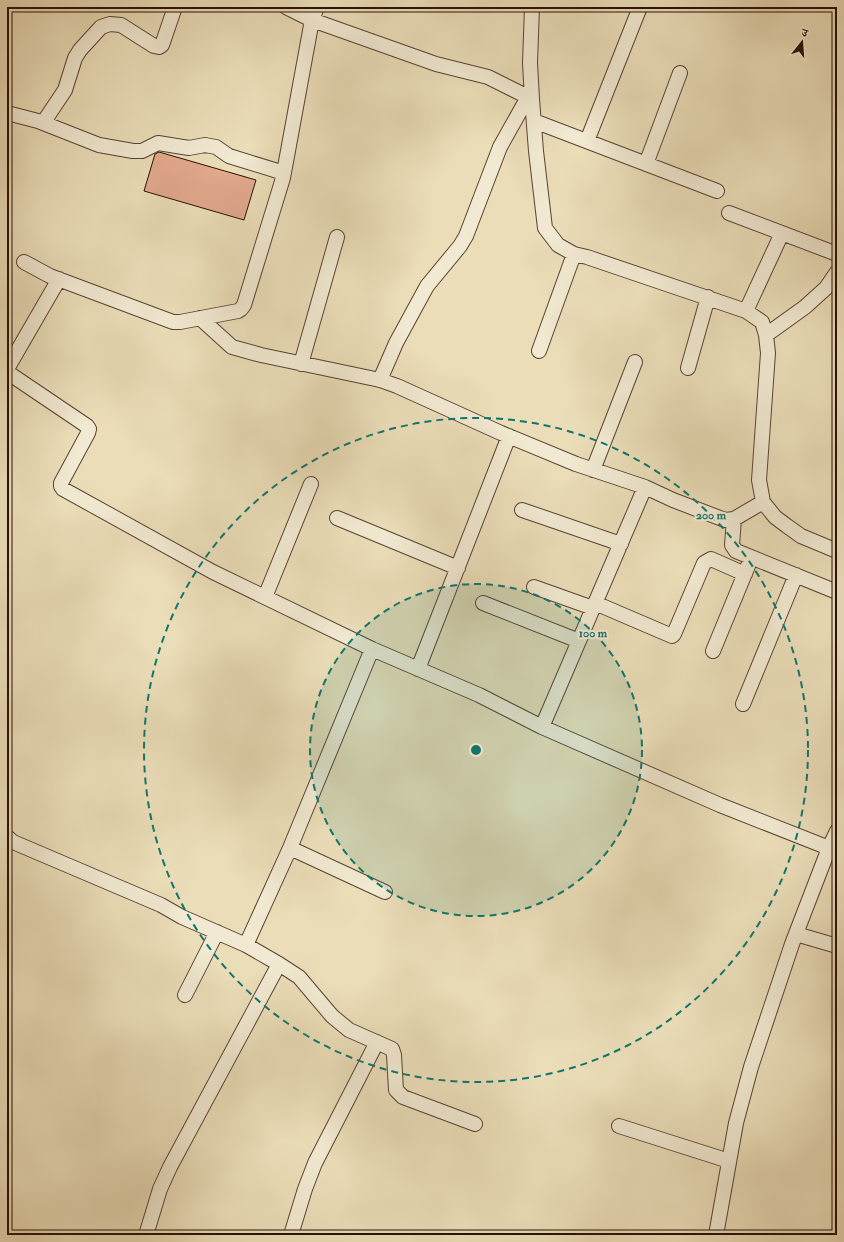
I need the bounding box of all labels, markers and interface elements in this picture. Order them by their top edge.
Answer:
north arrow [782,22,822,62]
text: उ [799,26,811,40]
text: 200 m [696,508,727,523]
text: 100 m [579,626,608,641]
centre of rings [469,743,483,757]

